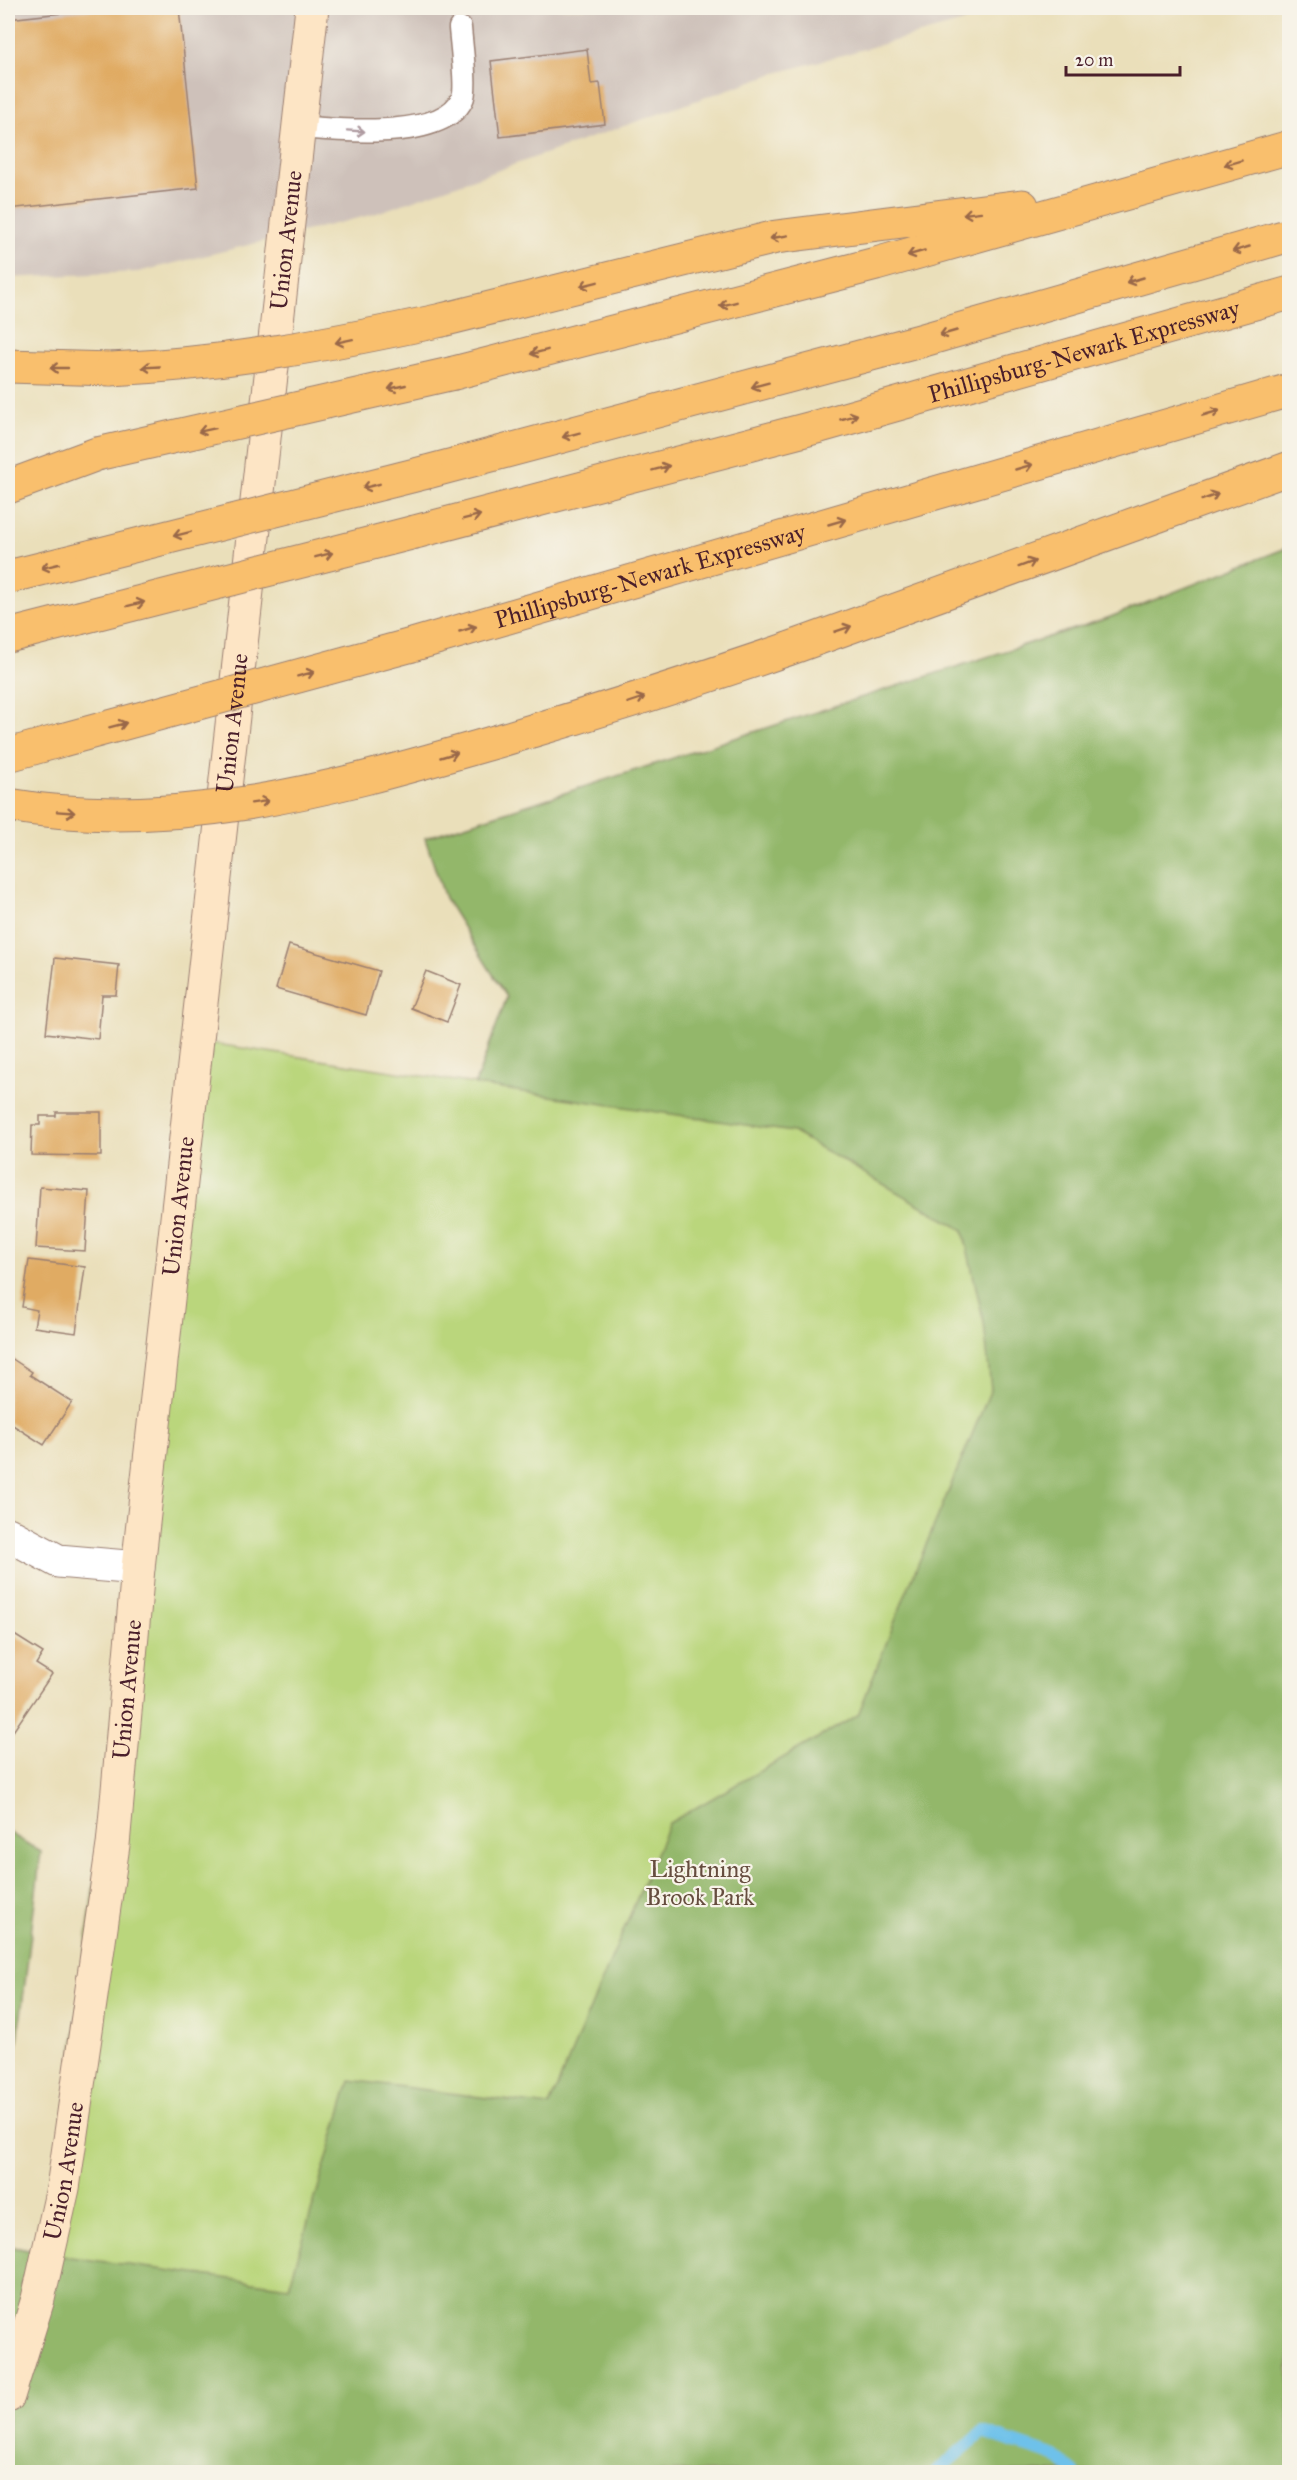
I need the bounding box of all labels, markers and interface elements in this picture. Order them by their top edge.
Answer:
scale bar [1066,39,1180,77]
text: 20 m [1075,49,1113,71]
one-way arrow [346,126,366,137]
one-way arrow [1224,158,1243,169]
street label: Union Avenue [263,169,309,312]
one-way arrow [963,207,982,218]
one-way arrow [769,232,789,243]
one-way arrow [1231,244,1250,255]
one-way arrow [907,248,926,259]
one-way arrow [1126,275,1145,286]
one-way arrow [580,278,599,290]
street label: Phillipsburg-Newark Expressway [925,293,1244,410]
one-way arrow [719,298,738,310]
one-way arrow [939,328,958,340]
one-way arrow [335,336,354,347]
one-way arrow [530,346,549,358]
one-way arrow [142,361,161,372]
one-way arrow [50,362,70,374]
one-way arrow [751,380,770,391]
one-way arrow [387,381,406,393]
one-way arrow [1201,407,1220,418]
one-way arrow [839,411,858,423]
one-way arrow [197,425,216,437]
one-way arrow [562,429,581,441]
one-way arrow [1014,461,1033,472]
one-way arrow [651,462,670,473]
one-way arrow [362,481,381,493]
one-way arrow [1200,491,1219,502]
one-way arrow [462,511,481,522]
street label: Phillipsburg-Newark Expressway [491,516,810,635]
one-way arrow [827,516,846,527]
one-way arrow [172,529,192,540]
one-way arrow [314,549,333,560]
one-way arrow [1017,557,1036,568]
one-way arrow [41,561,60,573]
one-way arrow [126,597,145,609]
one-way arrow [458,623,477,634]
one-way arrow [833,623,852,634]
street label: Union Avenue [210,652,255,795]
one-way arrow [296,668,315,679]
one-way arrow [626,693,645,704]
one-way arrow [108,719,127,730]
one-way arrow [439,749,458,760]
one-way arrow [249,796,269,807]
one-way arrow [55,807,75,818]
street label: Union Avenue [156,1135,201,1278]
street label: Union Avenue [106,1618,148,1761]
park label: Lightning Brook Park [646,1854,755,1912]
street label: Union Avenue [37,2100,90,2244]

